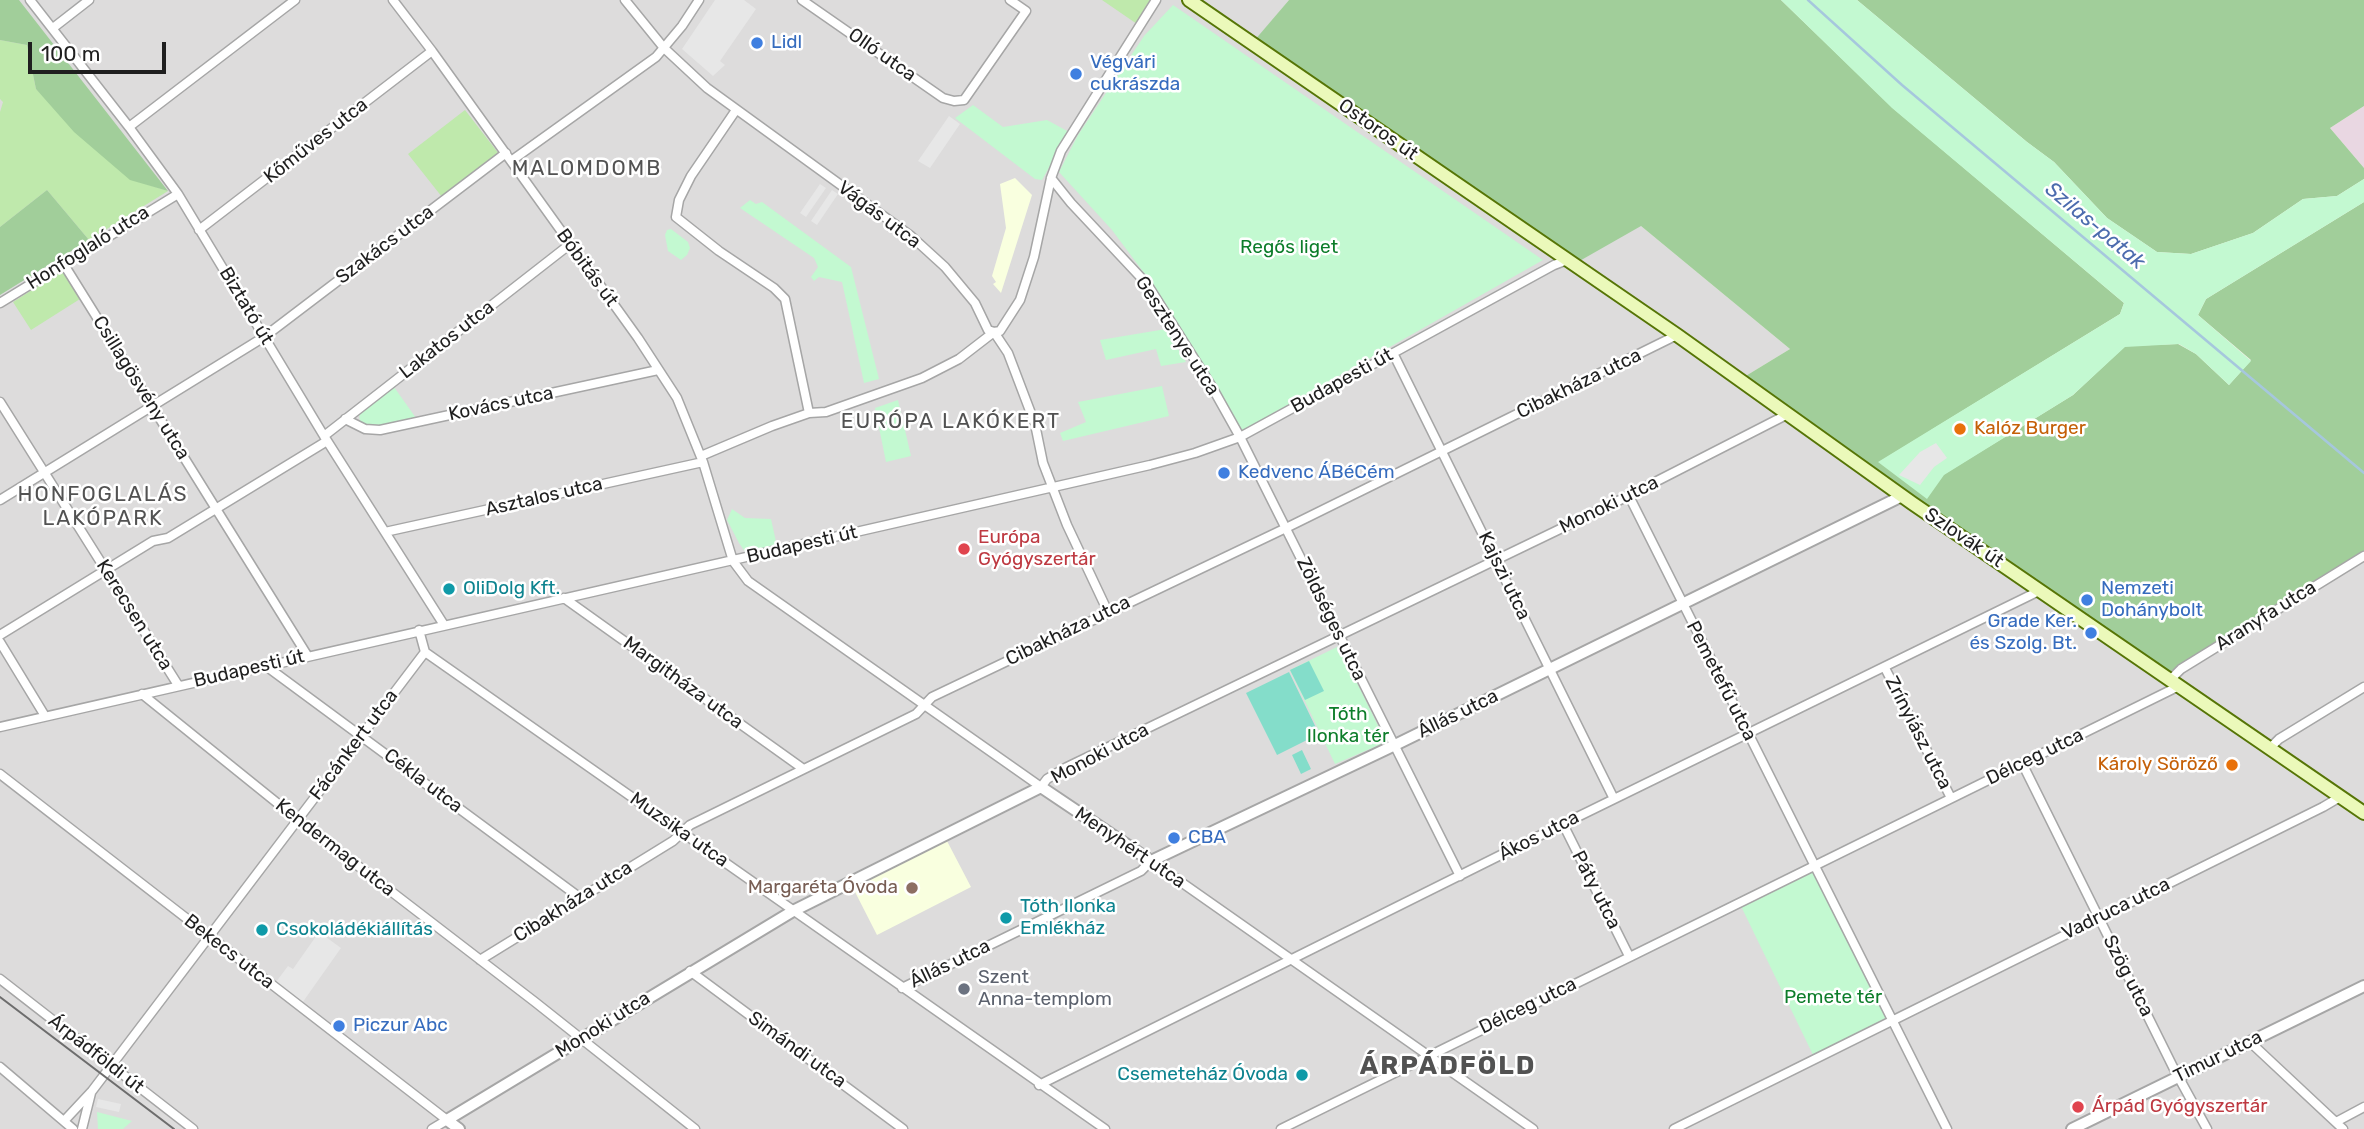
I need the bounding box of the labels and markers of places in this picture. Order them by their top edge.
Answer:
place label: Lidl [771,32,802,54]
marker: Lidl [749,35,765,51]
place label: Végvári cukrászda [1090,52,1180,96]
marker: Végvári cukrászda [1068,66,1084,82]
place label: Kalóz Burger [1974,418,2086,440]
marker: Kalóz Burger [1952,421,1968,437]
place label: Kedvenc ÁBéCém [1238,462,1395,484]
marker: Kedvenc ÁBéCém [1216,465,1232,481]
place label: Európa Gyógyszertár [978,527,1096,571]
marker: Európa Gyógyszertár [956,541,972,557]
place label: OliDolg Kft. [463,578,560,600]
place label: Nemzeti Dohánybolt [2101,578,2203,622]
marker: OliDolg Kft. [441,581,457,597]
marker: Nemzeti Dohánybolt [2079,592,2095,608]
place label: Grade Ker. és Szolg. Bt. [1969,611,2077,655]
marker: Grade Ker. és Szolg. Bt. [2083,625,2099,641]
place label: Károly Söröző [2098,754,2218,776]
marker: Károly Söröző [2224,757,2240,773]
place label: CBA [1188,827,1226,849]
marker: CBA [1166,830,1182,846]
place label: Margaréta Óvoda [748,877,898,899]
marker: Margaréta Óvoda [904,880,920,896]
place label: Tóth Ilonka Emlékház [1020,896,1116,940]
marker: Tóth Ilonka Emlékház [998,910,1014,926]
place label: Csokoládékiállítás [276,919,433,941]
marker: Csokoládékiállítás [254,922,270,938]
place label: Szent Anna-templom [978,967,1112,1011]
marker: Szent Anna-templom [956,981,972,997]
place label: Piczur Abc [353,1015,448,1037]
marker: Piczur Abc [331,1018,347,1034]
place label: Csemeteház Óvoda [1117,1064,1288,1086]
marker: Csemeteház Óvoda [1294,1067,1310,1083]
place label: Árpád Gyógyszertár [2092,1096,2267,1118]
marker: Árpád Gyógyszertár [2070,1099,2086,1115]

